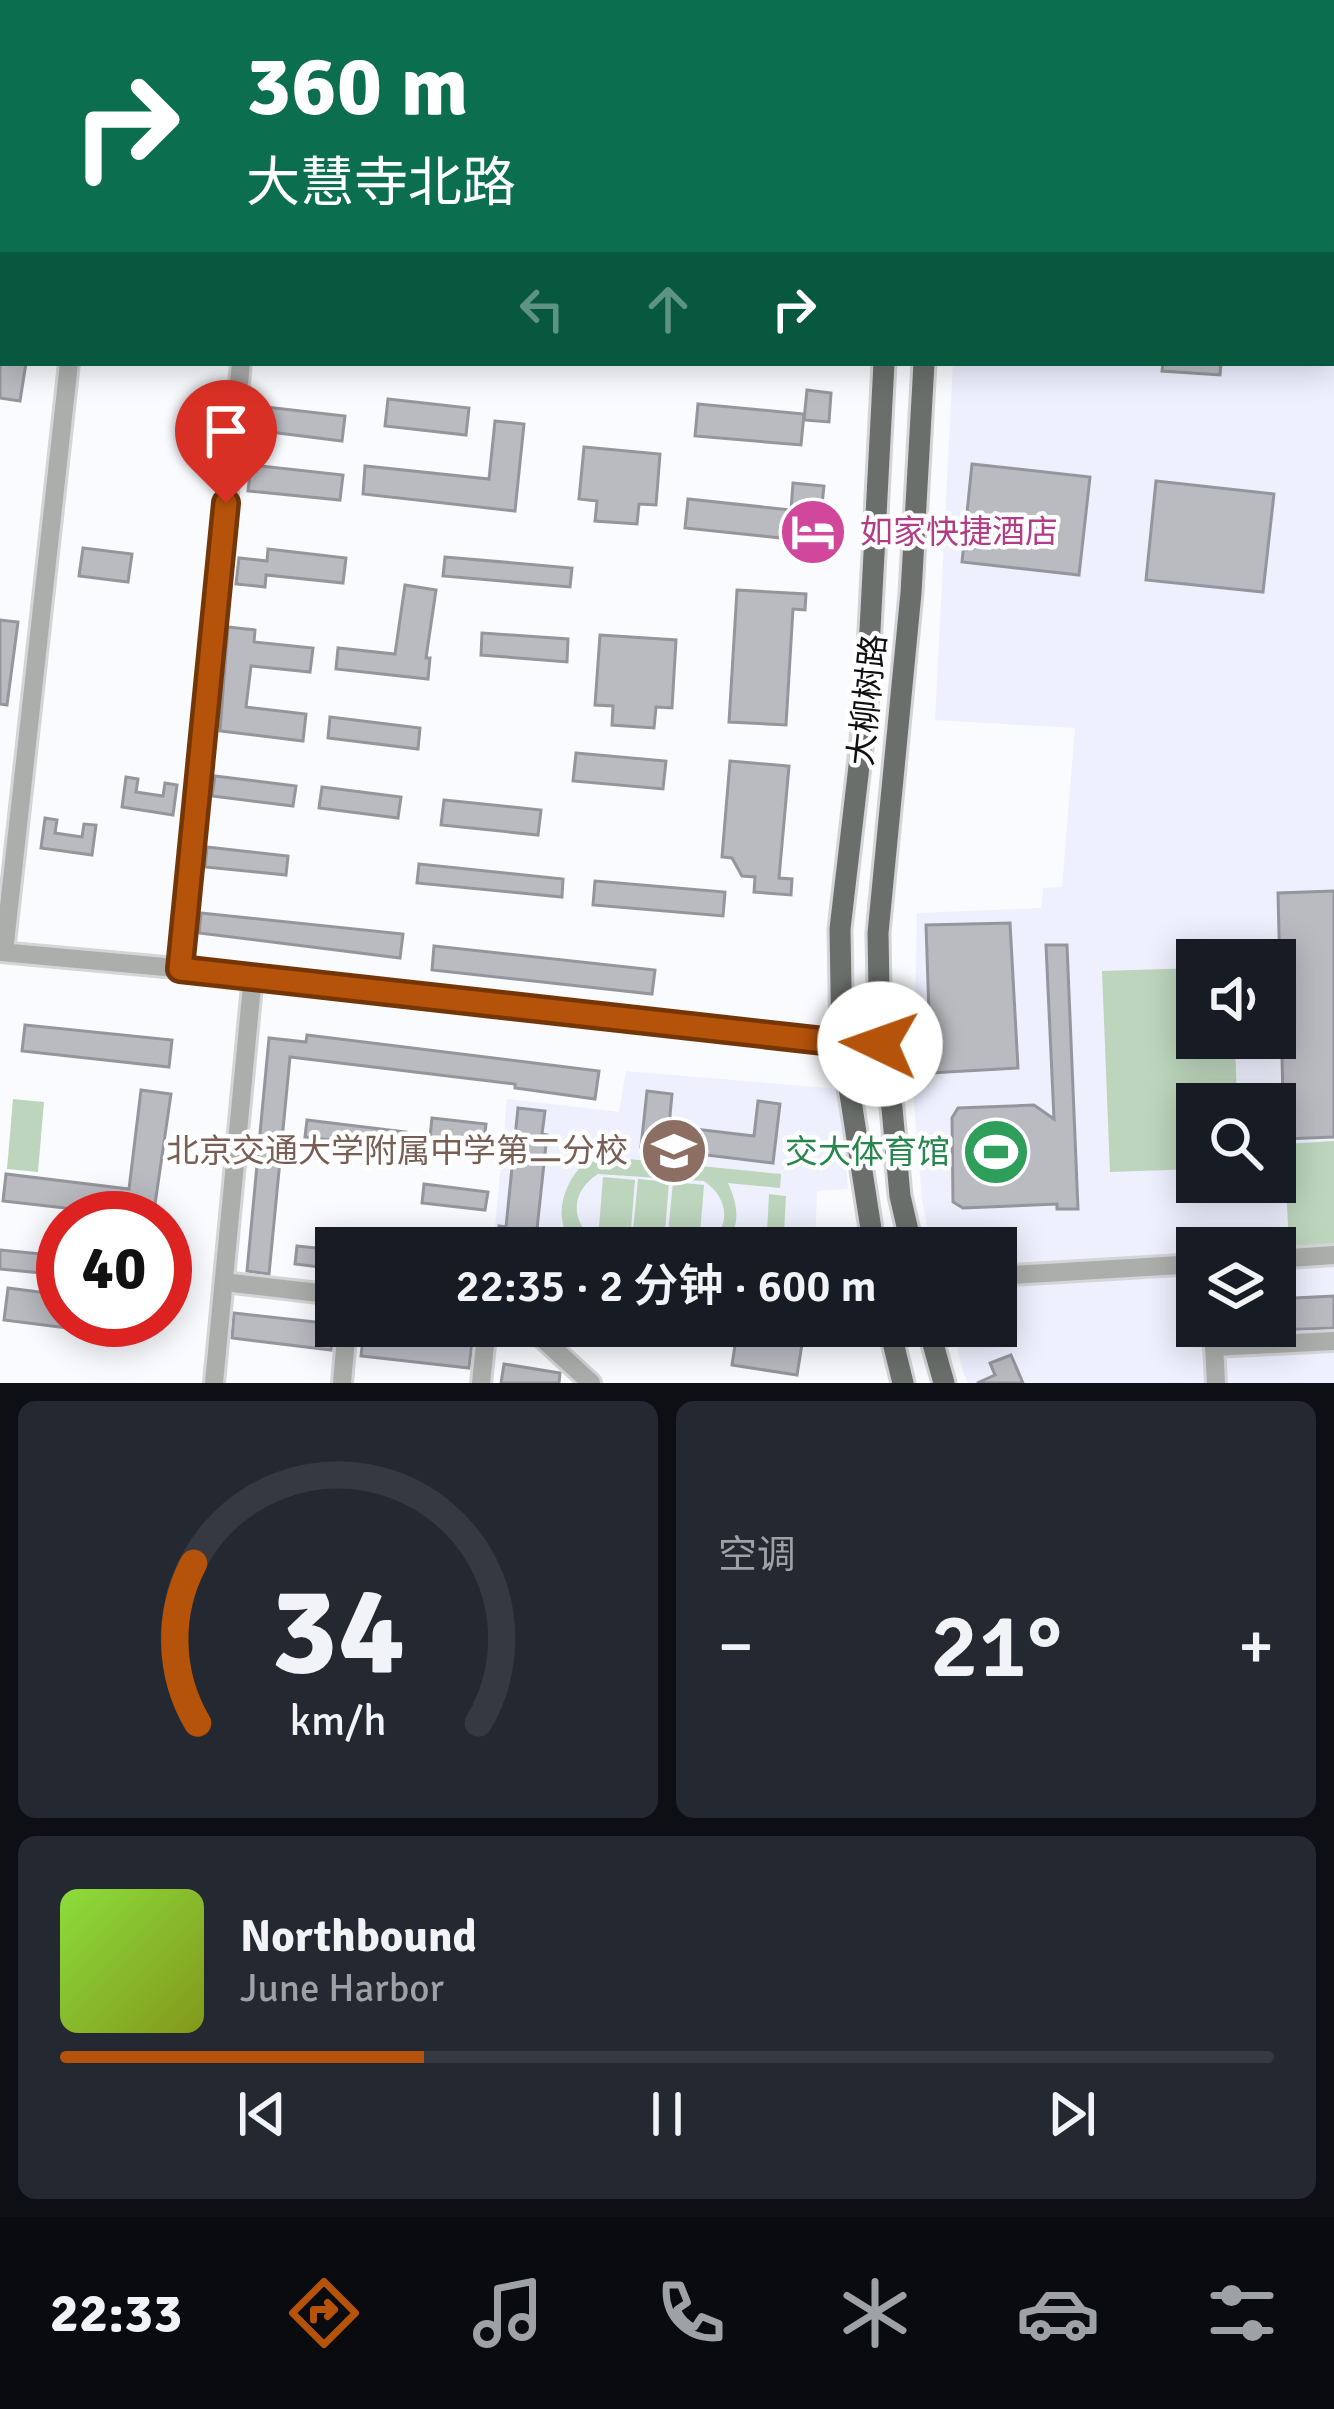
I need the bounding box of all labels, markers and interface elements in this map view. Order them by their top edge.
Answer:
text: 360 m [246,35,468,139]
icon: right [48,48,204,204]
text: 大慧寺北路 [246,150,516,217]
icon: left [509,276,575,342]
icon: ahead [635,276,701,342]
icon: right [761,276,827,342]
pin [175,380,277,503]
icon: arrive [193,398,259,464]
hotel icon: 如家快捷酒店 [778,497,848,567]
place label: 如家快捷酒店 [860,512,1058,553]
street label: 大柳树路 [841,632,895,768]
map controls [1176,939,1296,1347]
button: sound [1176,939,1296,1059]
position arrow [817,981,943,1107]
button: search [1176,1083,1296,1203]
school or university icon: 北京交通大学附属中学第二分校 [639,1116,709,1186]
sports icon: 交大体育馆 [961,1117,1031,1187]
place label: 北京交通大学附属中学第二分校 [166,1131,628,1172]
place label: 交大体育馆 [785,1132,950,1173]
speed limit sign: 40 [36,1191,192,1347]
button: layers [1176,1227,1296,1347]
text: 22:35 · 2 分钟 · 600 m [455,1259,877,1314]
text: 空调 [718,1531,796,1579]
text: 34 [271,1555,405,1708]
text: 21° [930,1591,1062,1702]
text: − [718,1606,754,1687]
text: + [1238,1606,1274,1687]
text: km/h [289,1694,387,1747]
text: Northbound [240,1909,477,1964]
text: June Harbor [240,1964,444,2012]
icon: previous [229,2081,295,2147]
icon: pause [634,2081,700,2147]
icon: next [1039,2081,1105,2147]
icon: directions [282,2271,366,2355]
icon: music [466,2271,550,2355]
icon: phone [649,2271,733,2355]
icon: climate [833,2271,917,2355]
icon: car [1016,2271,1100,2355]
icon: filters [1200,2271,1284,2355]
text: 22:33 [50,2280,182,2347]

